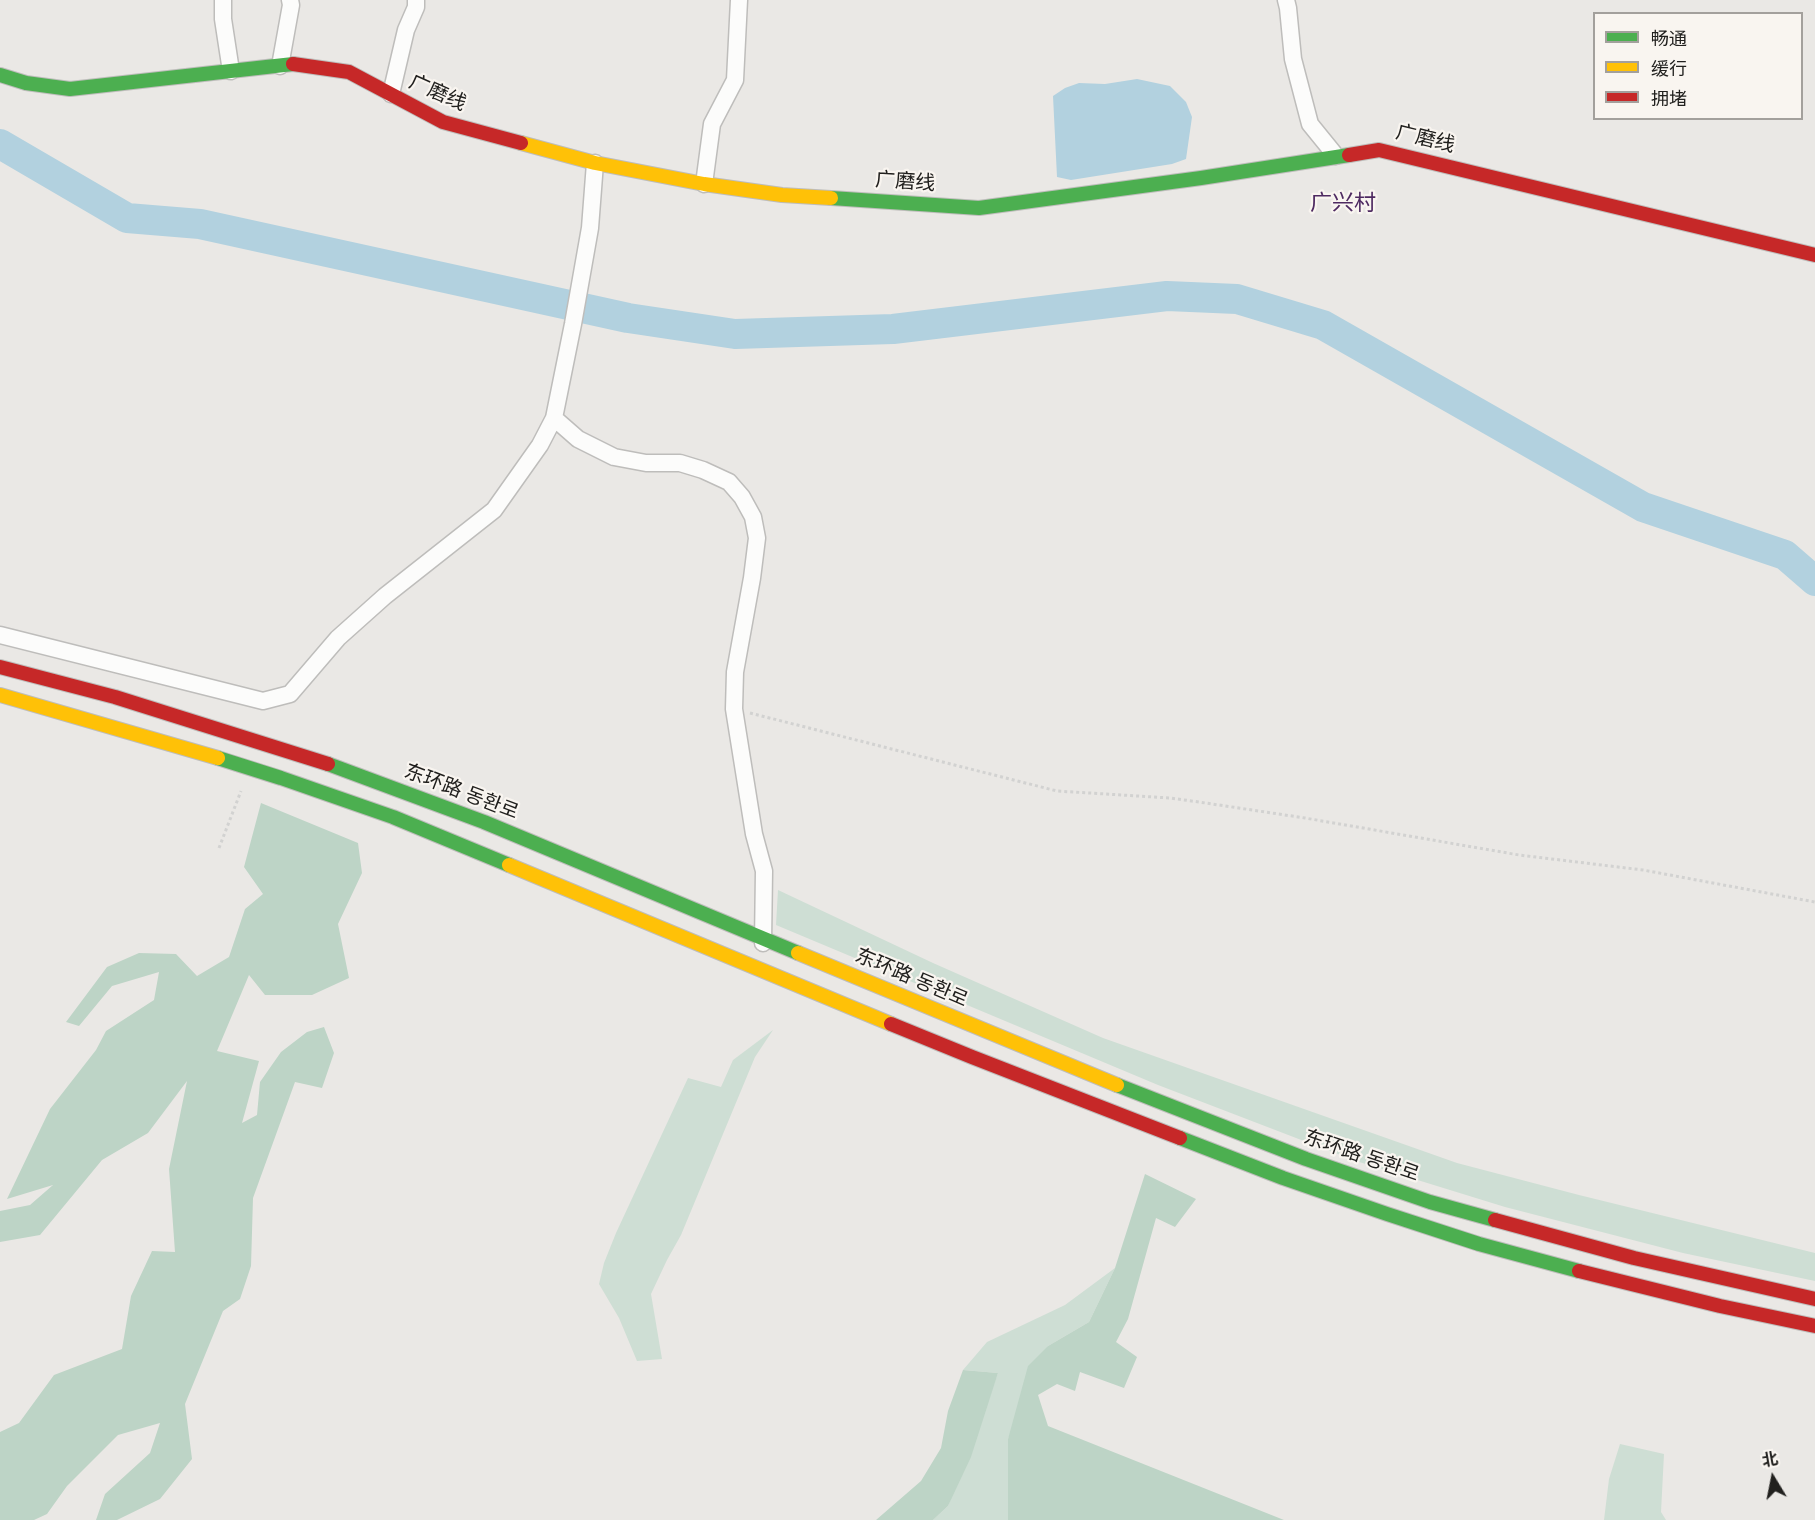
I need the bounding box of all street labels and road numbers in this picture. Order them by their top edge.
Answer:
street label: 广磨线 [405,71,469,117]
street label: 广磨线 [1393,121,1457,159]
street label: 广磨线 [874,169,936,197]
street label: 东环路 동환로 [401,760,521,826]
street label: 东环路 동환로 [851,944,971,1014]
street label: 东环路 동환로 [1300,1126,1422,1188]

